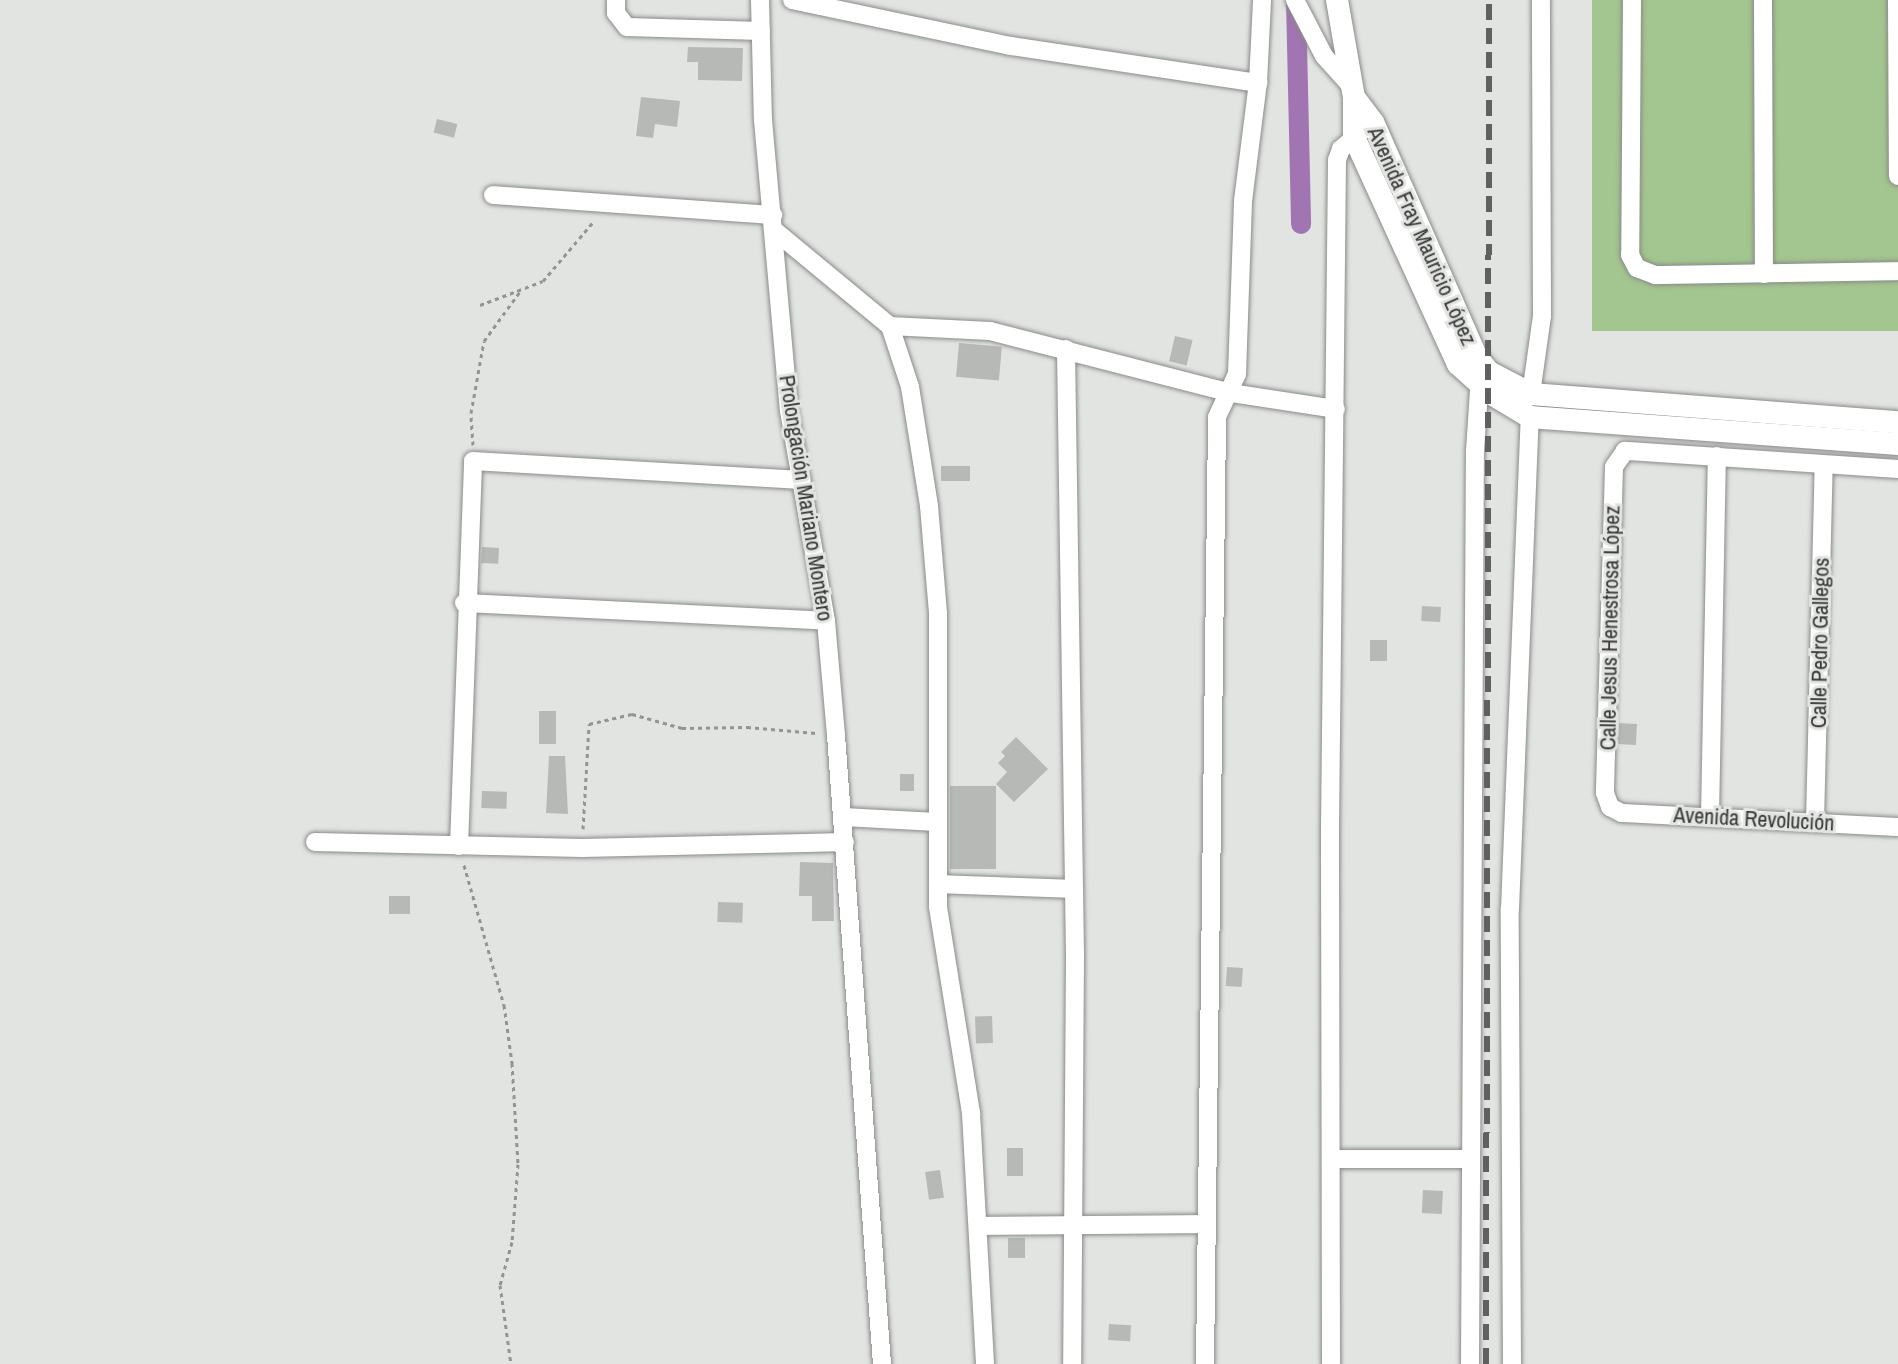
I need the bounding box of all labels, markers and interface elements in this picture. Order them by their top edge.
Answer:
street label: Avenida Fray Mauricio López [1362,123,1482,349]
street label: Prolongación Mariano Montero [774,373,838,623]
street label: Calle Jesus Henestrosa López [1595,505,1625,751]
street label: Calle Pedro Gallegos [1805,558,1835,728]
street label: Avenida Revolución [1673,802,1835,836]

